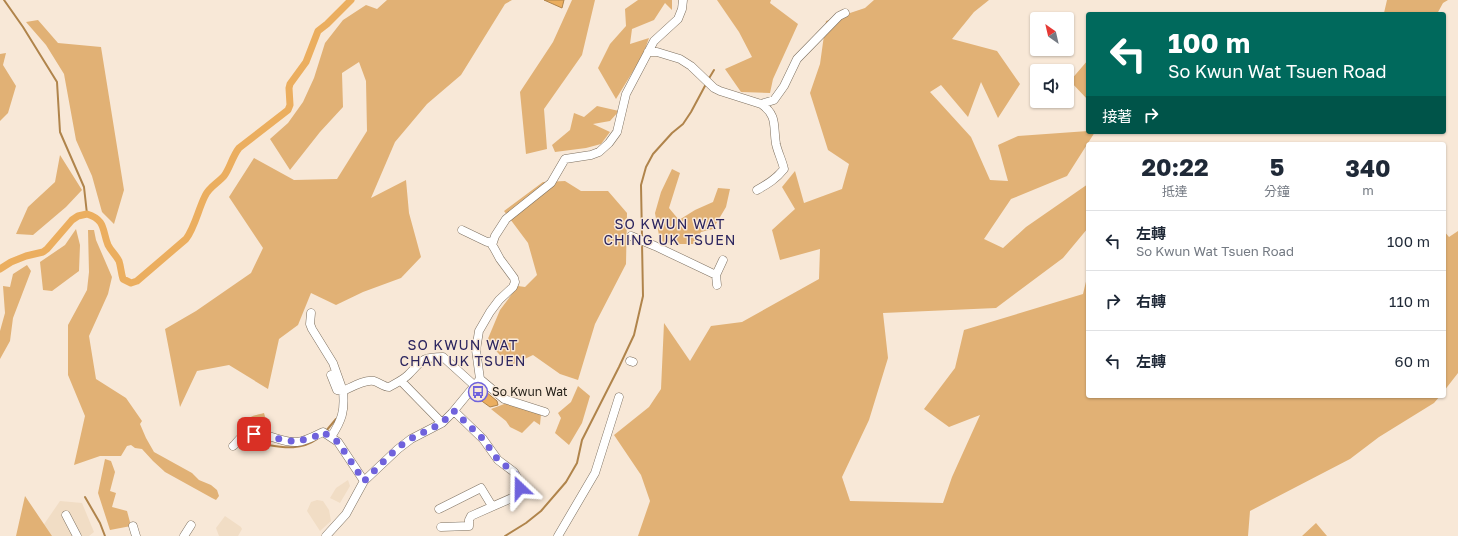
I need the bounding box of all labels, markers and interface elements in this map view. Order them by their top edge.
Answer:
north arrow [1030,12,1074,56]
map controls [1030,12,1074,108]
text: 100 m [1168,26,1250,59]
icon: left [1102,28,1154,80]
text: So Kwun Wat Tsuen Road [1168,60,1387,82]
button: sound [1030,64,1074,108]
icon: right [1140,104,1162,126]
text: 接著 [1102,107,1132,125]
text: 20:22 [1141,152,1209,181]
text: 5 [1270,152,1284,181]
text: 340 [1345,153,1391,182]
text: m [1362,182,1374,198]
text: 抵達 [1162,183,1188,199]
text: 分鐘 [1264,183,1290,199]
district label: SO KWUN WAT CHING UK TSUEN [604,215,736,248]
text: 左轉 [1136,224,1166,242]
icon: left [1102,230,1124,252]
text: 100 m [1387,232,1430,250]
text: So Kwun Wat Tsuen Road [1136,243,1294,259]
icon: right [1102,290,1124,312]
text: 右轉 [1136,292,1166,310]
text: 110 m [1389,292,1430,310]
district label: SO KWUN WAT CHAN UK TSUEN [400,336,526,369]
icon: left [1102,350,1124,372]
text: 左轉 [1136,352,1166,370]
text: 60 m [1395,352,1430,370]
bus stop icon: So Kwun Wat [467,381,489,403]
place label: So Kwun Wat [492,384,568,399]
pin [237,417,271,451]
icon: arrive [243,423,265,445]
position arrow [499,467,541,509]

